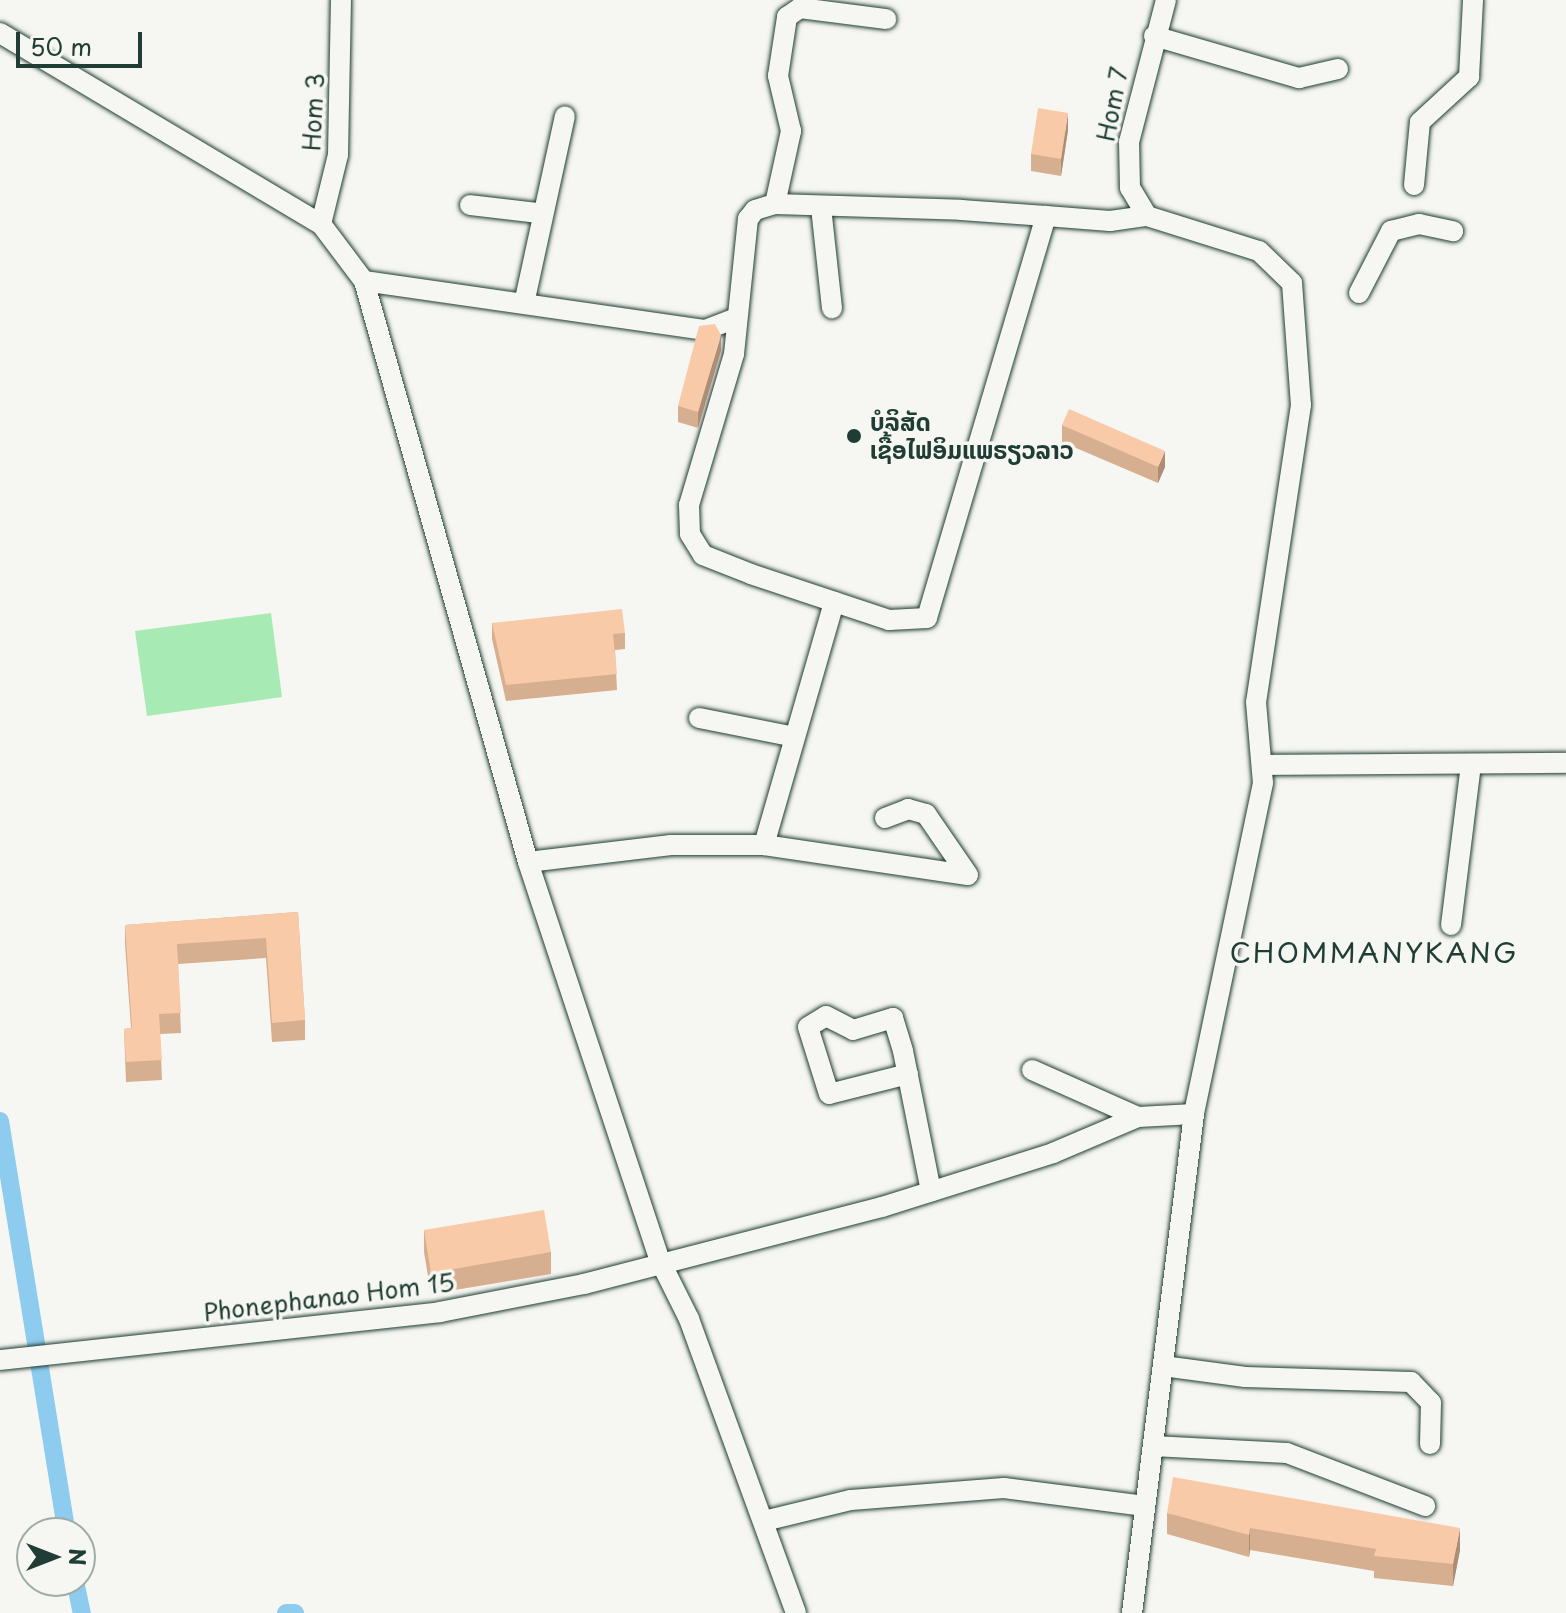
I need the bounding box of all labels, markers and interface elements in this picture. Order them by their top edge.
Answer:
scale bar [20,16,146,66]
text: 50 m [30,28,92,64]
street label: Hom 7 [1091,64,1133,144]
street label: Hom 3 [297,73,329,151]
place label: ບໍລິສັດ ເຊື້ອໄຟອິມແພຣຽວລາວ [870,408,1074,464]
marker: ບໍລິສັດ ເຊື້ອໄຟອິມແພຣຽວລາວ [845,427,863,445]
district label: CHOMMANYKANG [1229,935,1519,969]
street label: Phonephanao Hom 15 [202,1267,456,1327]
north arrow [16,1517,96,1597]
text: N [62,1548,95,1566]

